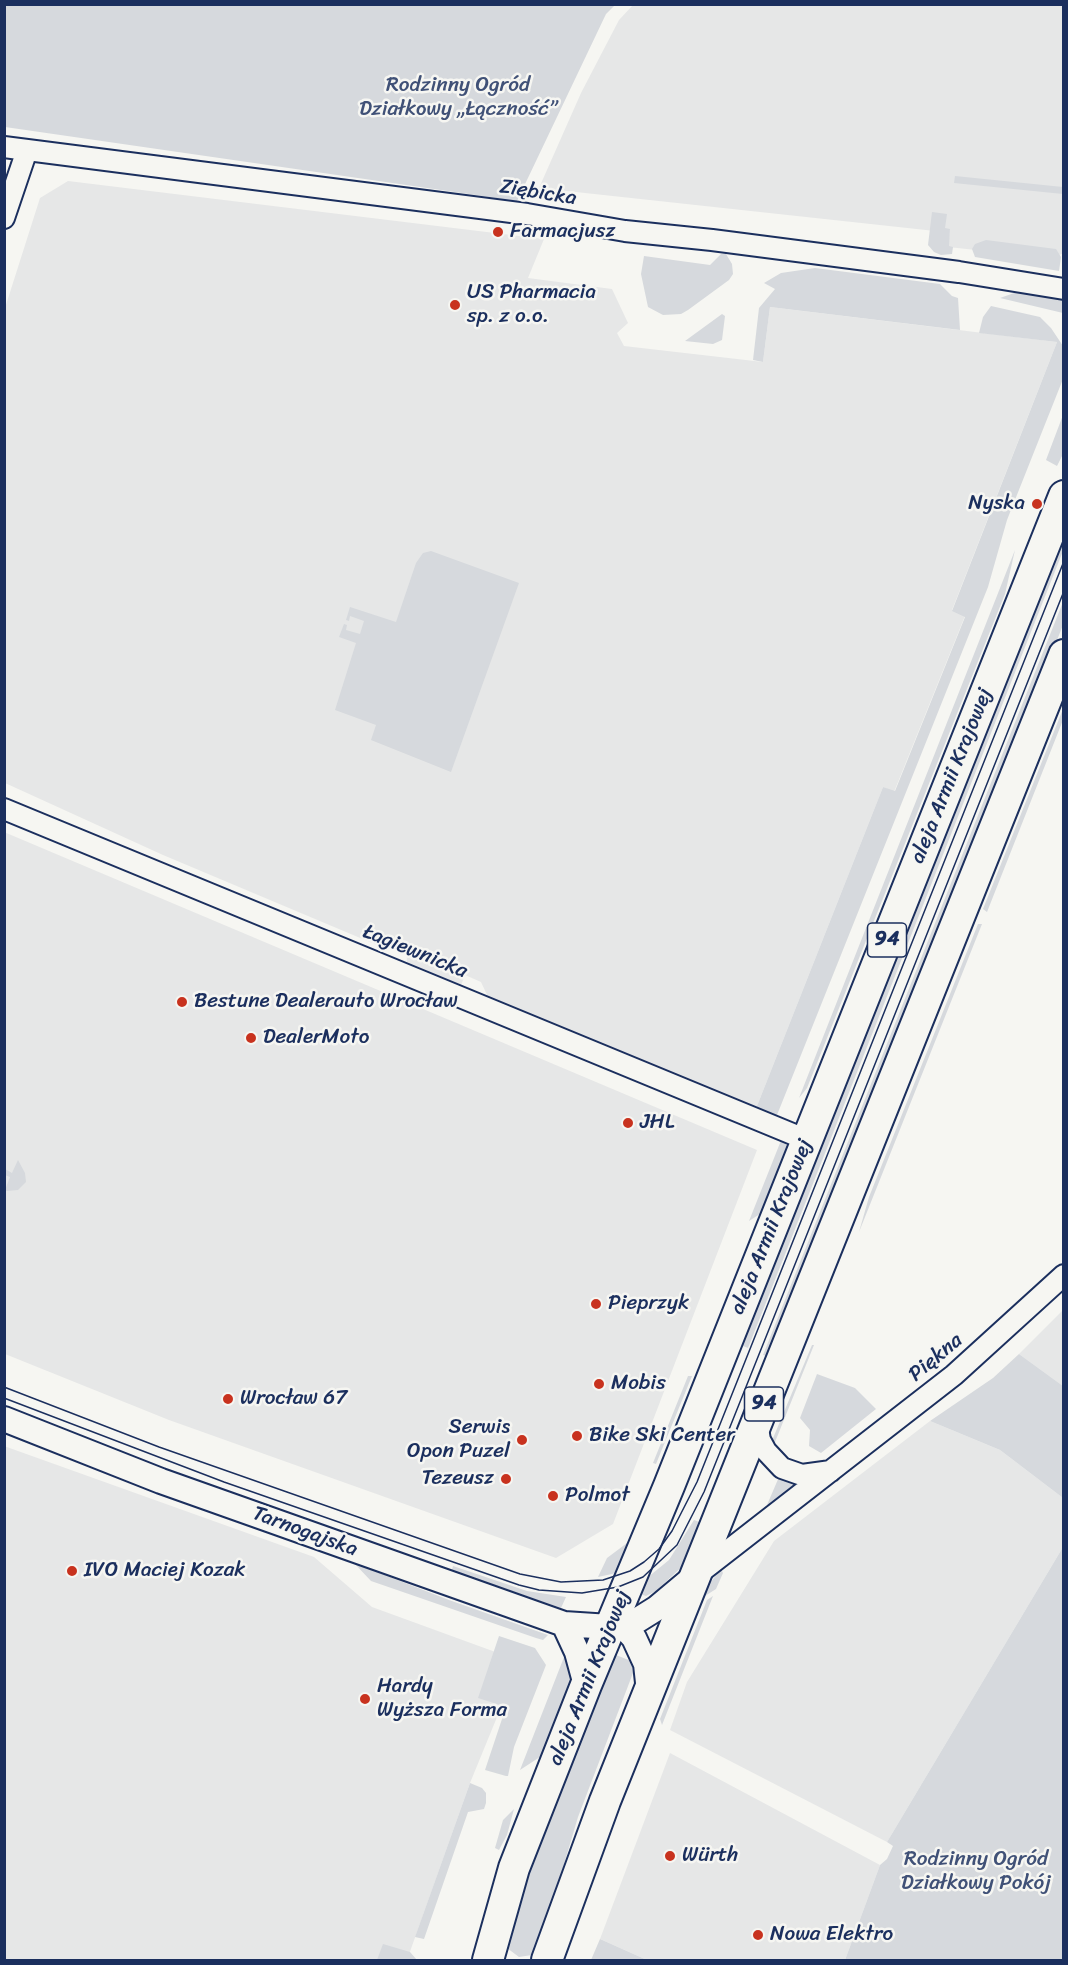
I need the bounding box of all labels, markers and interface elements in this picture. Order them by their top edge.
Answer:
park label: Rodzinny Ogród Działkowy „Łączność” [359,73,557,123]
street label: Ziębicka [498,174,578,212]
place label: Farmacjusz [510,219,615,245]
marker: Farmacjusz [491,225,505,239]
place label: US Pharmacia sp. z o.o. [467,280,596,330]
marker: US Pharmacia sp. z o.o. [448,298,462,312]
place label: Nyska [968,491,1025,517]
marker: Nyska [1030,497,1044,511]
street label: aleja Armii Krajowej [905,685,999,867]
street label: Łagiewnicka [359,920,471,984]
road number: 94 [868,923,906,957]
place label: Bestune Dealerauto Wrocław [194,989,458,1015]
marker: Bestune Dealerauto Wrocław [175,995,189,1009]
place label: DealerMoto [263,1025,369,1051]
marker: DealerMoto [244,1031,258,1045]
place label: JHL [640,1110,674,1136]
marker: JHL [621,1116,635,1130]
street label: aleja Armii Krajowej [725,1136,819,1318]
place label: Pieprzyk [608,1291,689,1317]
marker: Pieprzyk [589,1297,603,1311]
street label: Piękna [904,1328,968,1388]
place label: Mobis [611,1371,666,1397]
marker: Mobis [592,1377,606,1391]
place label: Wrocław 67 [240,1386,347,1412]
road number: 94 [744,1387,783,1421]
marker: Wrocław 67 [221,1392,235,1406]
place label: Serwis Opon Puzel [407,1415,510,1465]
place label: Bike Ski Center [589,1423,735,1449]
marker: Bike Ski Center [570,1429,584,1443]
marker: Serwis Opon Puzel [515,1433,529,1447]
place label: Tezeusz [422,1466,494,1492]
marker: Tezeusz [499,1472,513,1486]
place label: Polmot [565,1483,630,1509]
marker: Polmot [546,1489,560,1503]
street label: Tarnogajska [249,1501,361,1563]
place label: IVO Maciej Kozak [84,1558,245,1584]
marker: IVO Maciej Kozak [65,1564,79,1578]
street label: aleja Armii Krajowej [543,1587,637,1769]
place label: Hardy Wyższa Forma [377,1674,507,1724]
marker: Hardy Wyższa Forma [358,1692,372,1706]
place label: Würth [682,1843,738,1869]
park label: Rodzinny Ogród Działkowy Pokój [901,1847,1051,1897]
marker: Würth [663,1849,677,1863]
place label: Nowa Elektro [770,1922,893,1948]
marker: Nowa Elektro [751,1928,765,1942]

